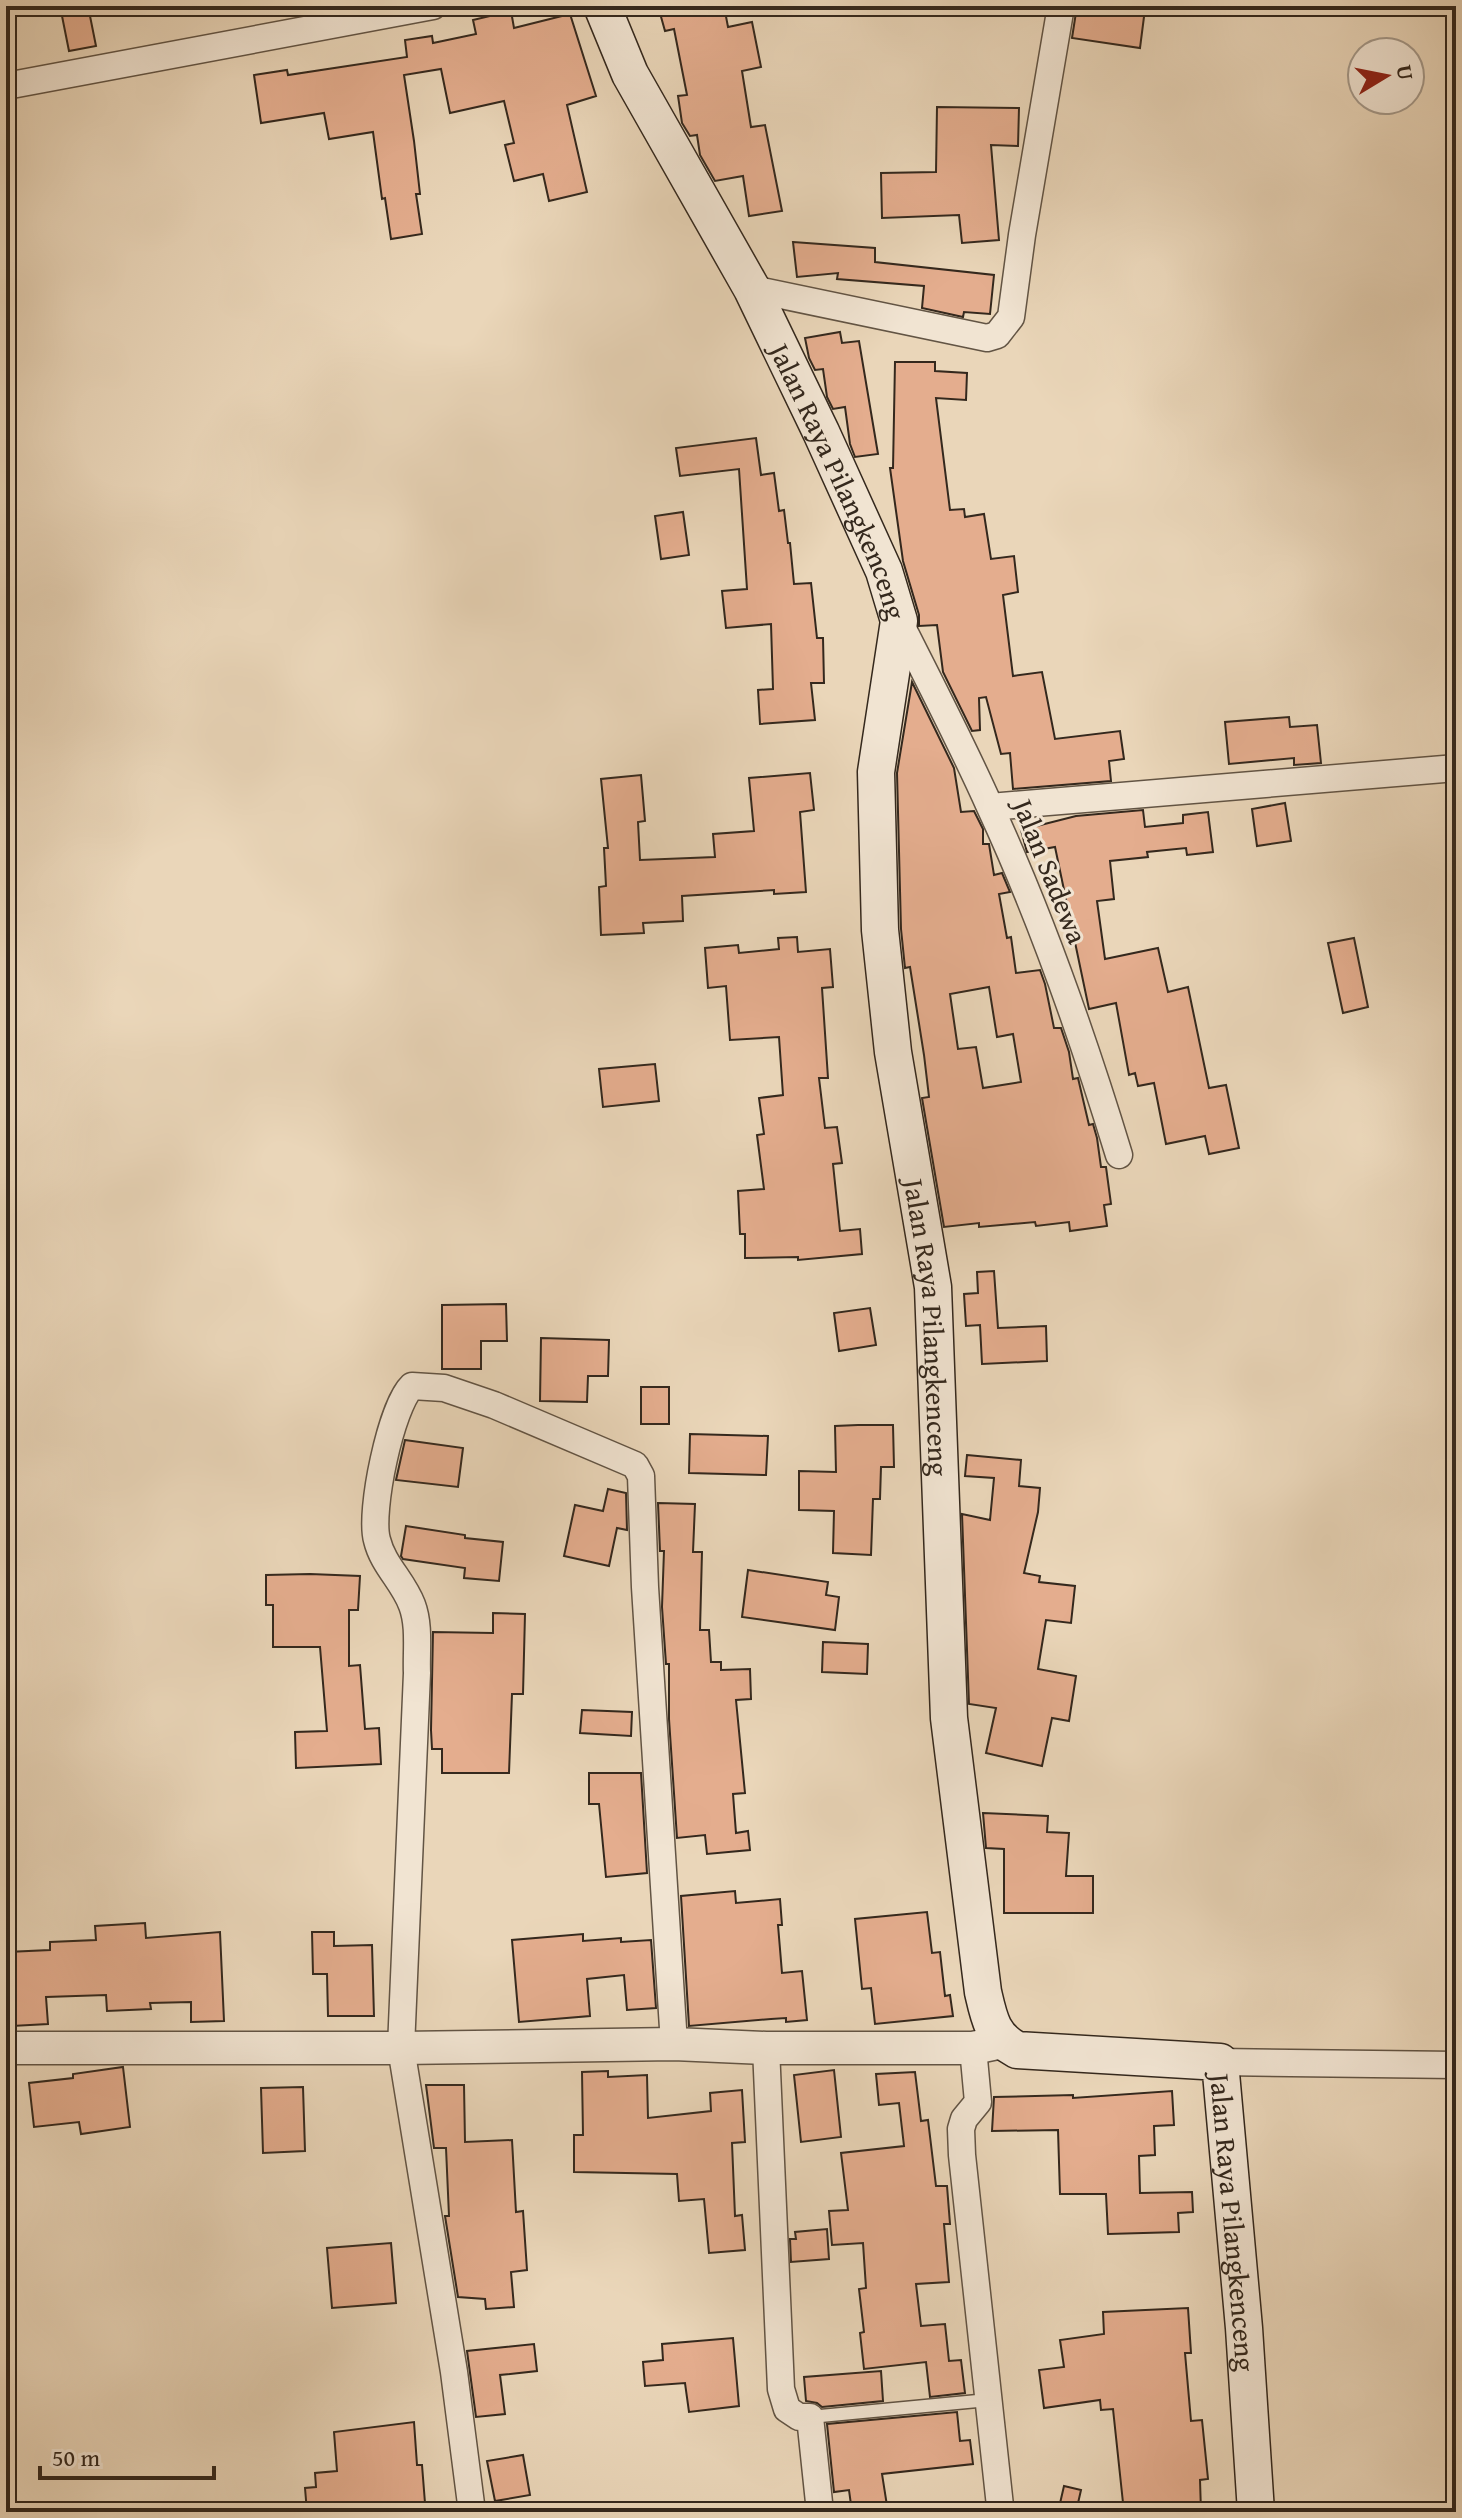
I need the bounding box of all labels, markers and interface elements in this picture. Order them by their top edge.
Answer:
north arrow [1346,36,1426,116]
text: U [1389,62,1423,83]
street label: Jalan Raya Pilangkenceng [759,333,918,624]
street label: Jalan Sadewa [1002,790,1099,950]
street label: Jalan Raya Pilangkenceng [894,1173,961,1477]
street label: Jalan Raya Pilangkenceng [1200,2069,1267,2373]
scale bar [40,2430,214,2480]
text: 50 m [52,2440,100,2475]

